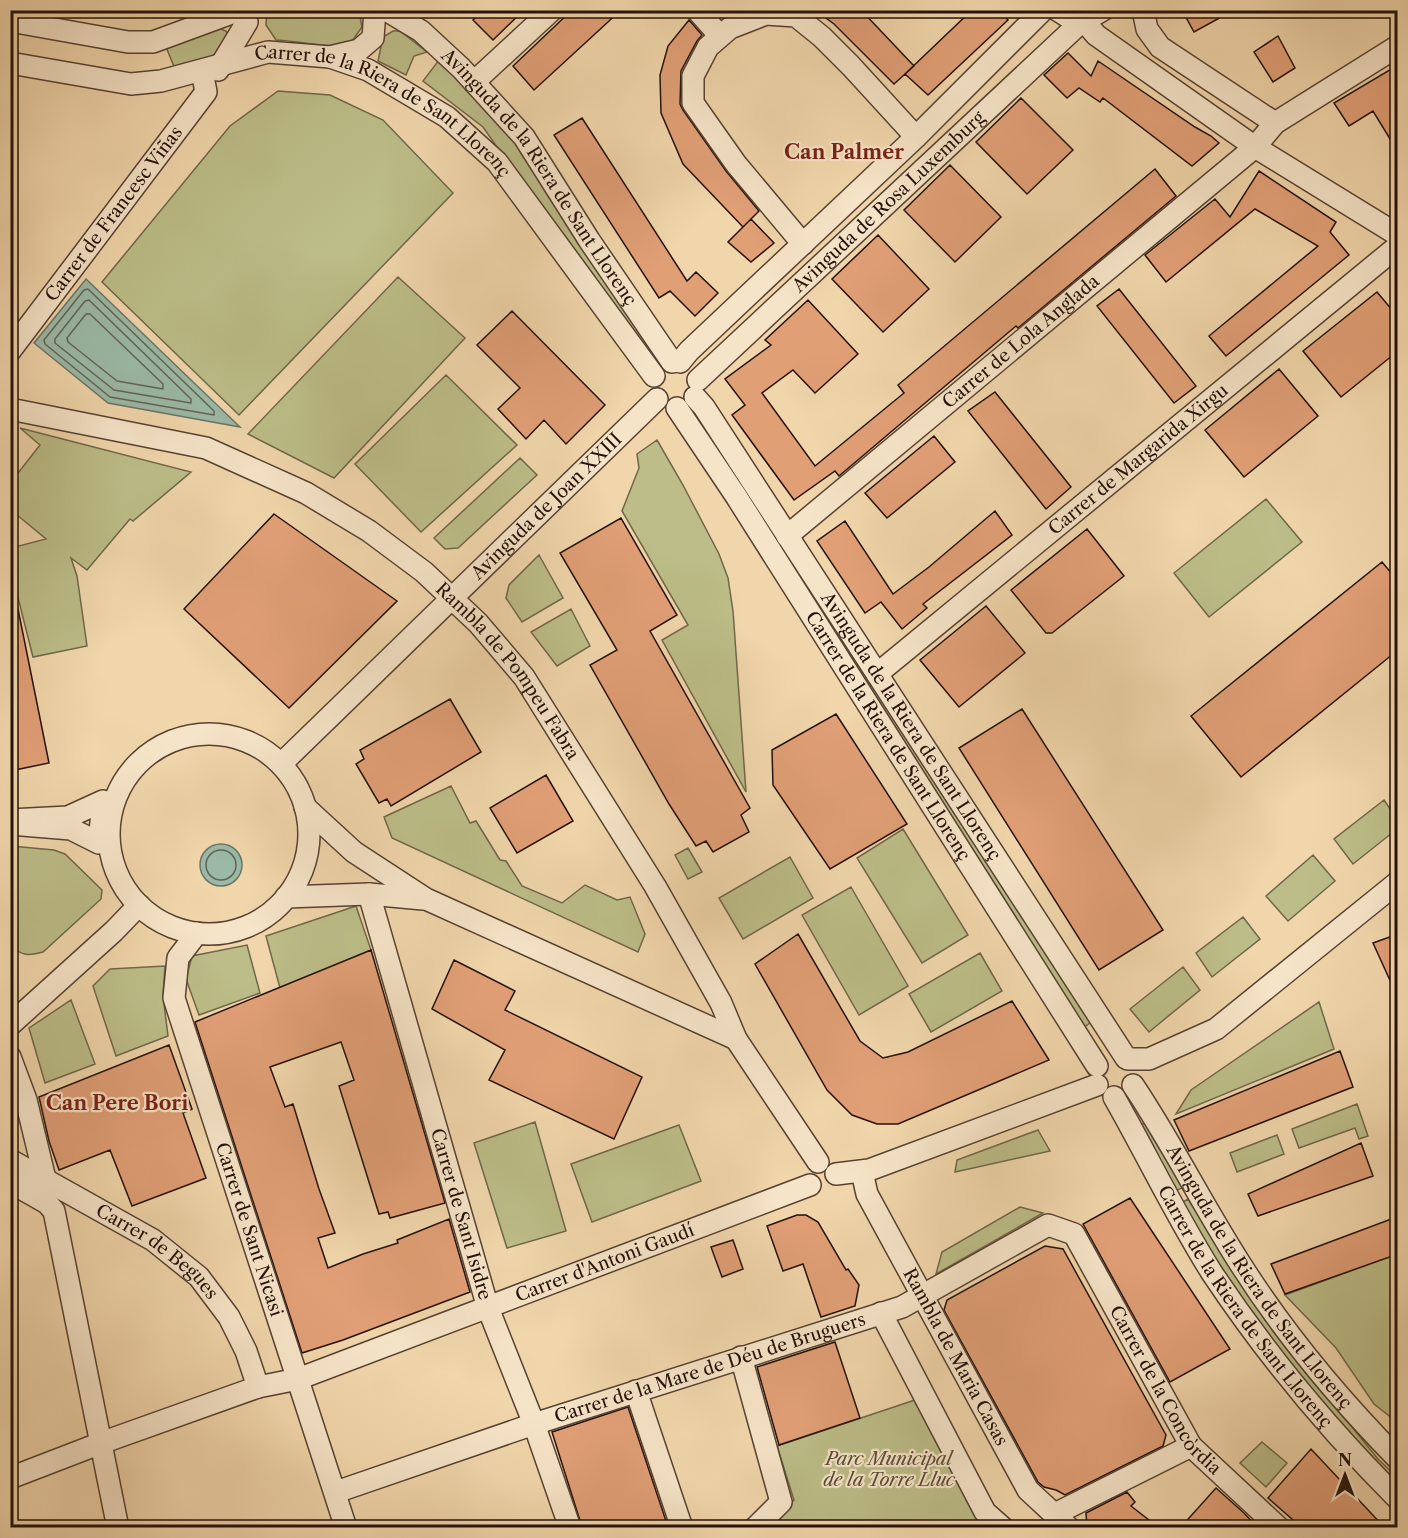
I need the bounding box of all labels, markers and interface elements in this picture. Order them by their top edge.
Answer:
street label: Carrer de la Riera de Sant Llorenç [252,41,515,182]
street label: Avinguda de la Riera de Sant Llorenç [436,44,641,310]
street label: Avinguda de Rosa Luxemburg [787,106,990,298]
street label: Carrer de Francesc Viñas [40,122,187,306]
district label: Can Palmer [784,140,904,164]
street label: Carrer de Lola Anglada [938,270,1104,413]
street label: Carrer de Margarida Xirgu [1044,379,1232,540]
street label: Avinguda de Joan XXIII [466,428,626,585]
street label: Rambla de Pompeu Fabra [431,578,584,764]
street label: Avinguda de la Riera de Sant Llorenç [815,587,1006,865]
street label: Carrer de la Riera de Sant Llorenç [801,607,975,865]
district label: Can Pere Bori [46,1091,188,1115]
street label: Carrer de Sant Isidre [426,1126,496,1302]
street label: Carrer de Sant Nicasi [211,1140,288,1320]
street label: Avinguda de la Riera de Sant Llorenç [1161,1140,1357,1413]
street label: Carrer de la Riera de Sant Llorenç [1153,1182,1337,1433]
street label: Carrer de Begues [92,1199,223,1304]
street label: Carrer d'Antoni Gaudí [512,1219,698,1307]
street label: Rambla de Maria Casas [898,1264,1013,1450]
street label: Carrer de la Concòrdia [1105,1302,1226,1480]
street label: Carrer de la Mare de Déu de Bruguers [552,1308,868,1428]
north arrow [1315,1445,1375,1505]
park label: Parc Municipal de la Torre Lluc [823,1448,956,1491]
text: N [1338,1450,1352,1470]

